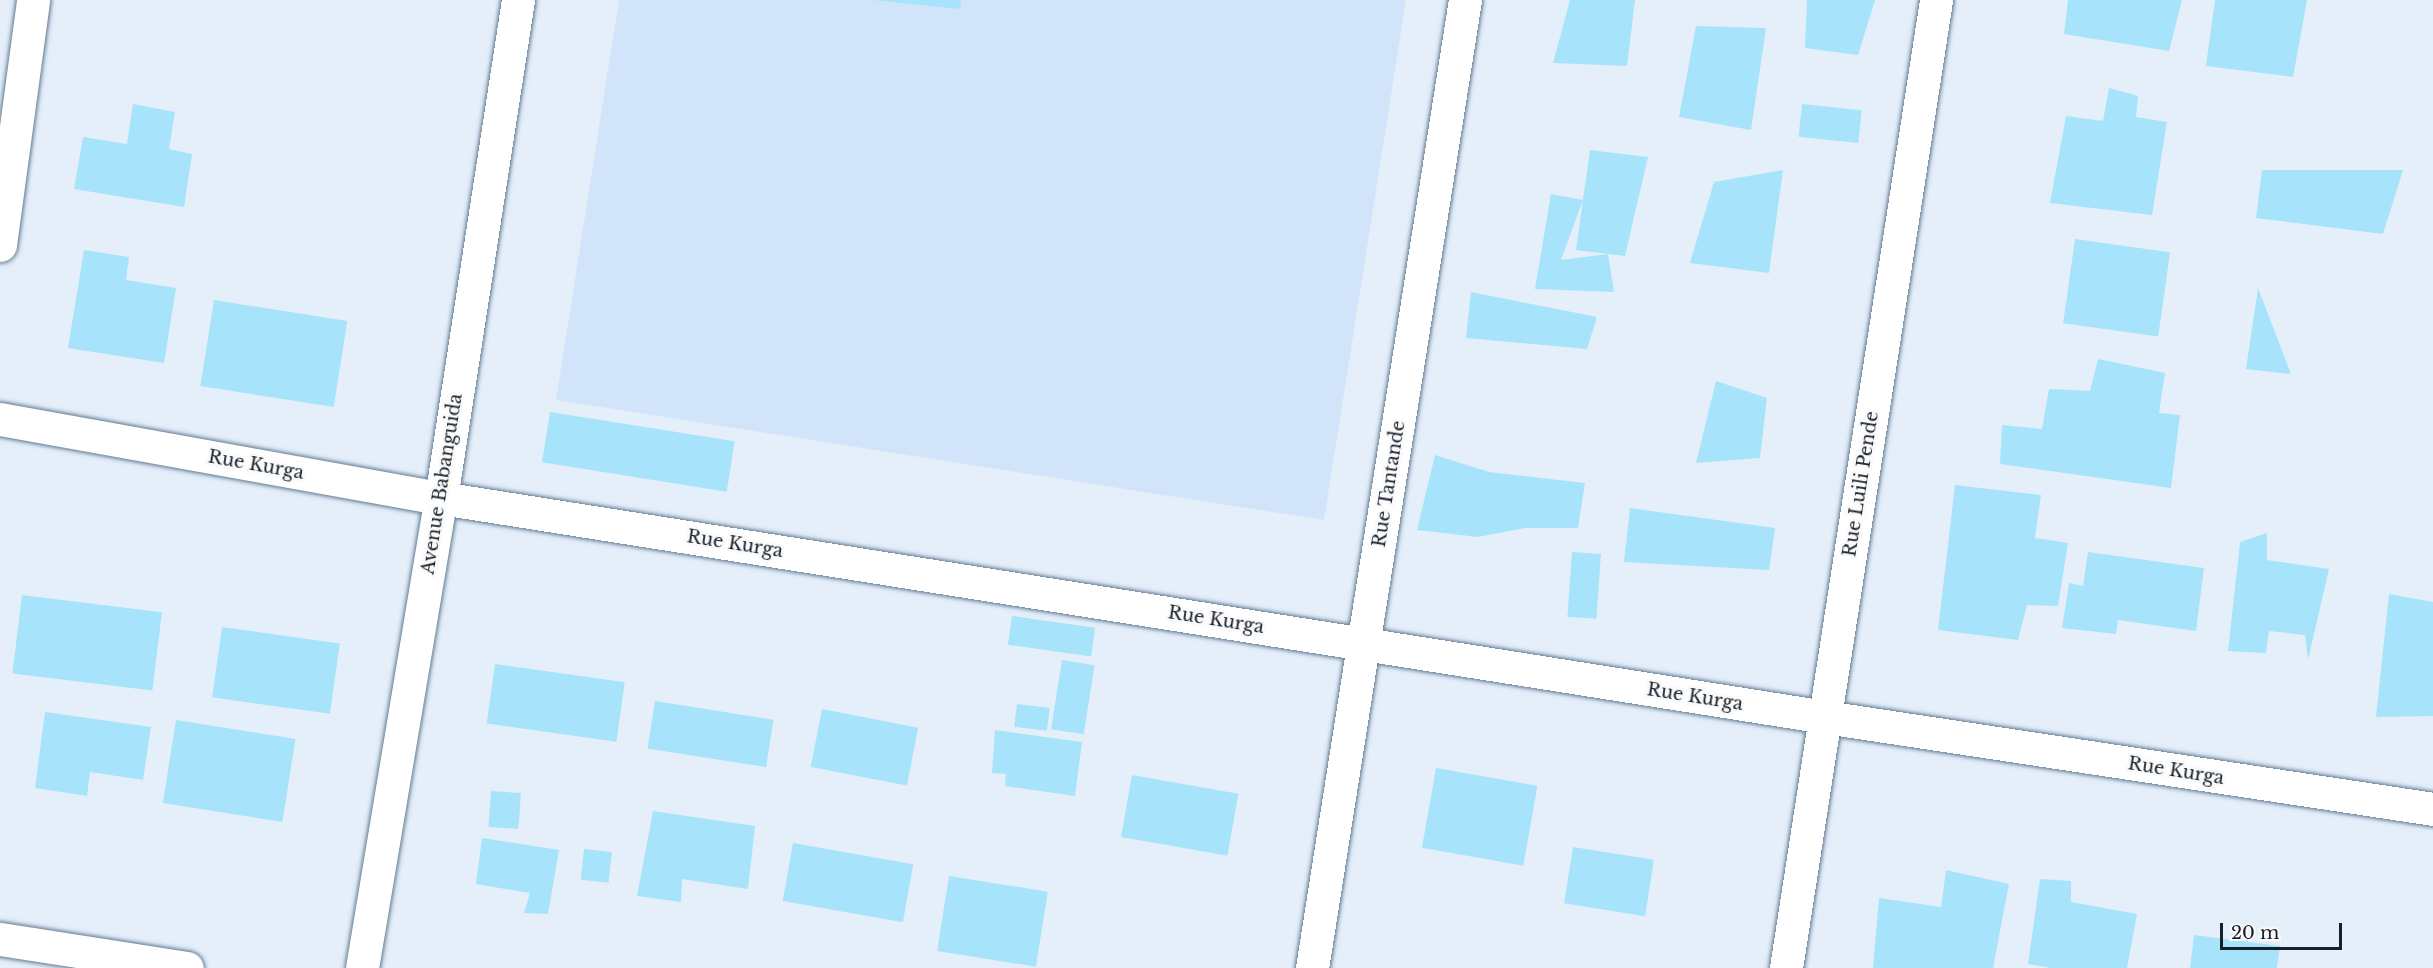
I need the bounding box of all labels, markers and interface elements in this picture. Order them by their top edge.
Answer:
street label: Avenue Babanguida [417,392,467,576]
street label: Rue Luili Pende [1839,410,1883,558]
street label: Rue Tantande [1368,419,1410,549]
street label: Rue Kurga [206,446,306,484]
street label: Rue Kurga [685,526,785,562]
street label: Rue Kurga [1166,602,1266,638]
street label: Rue Kurga [1645,679,1745,715]
street label: Rue Kurga [2126,753,2226,789]
scale bar [2223,911,2344,949]
text: 20 m [2231,922,2279,944]

